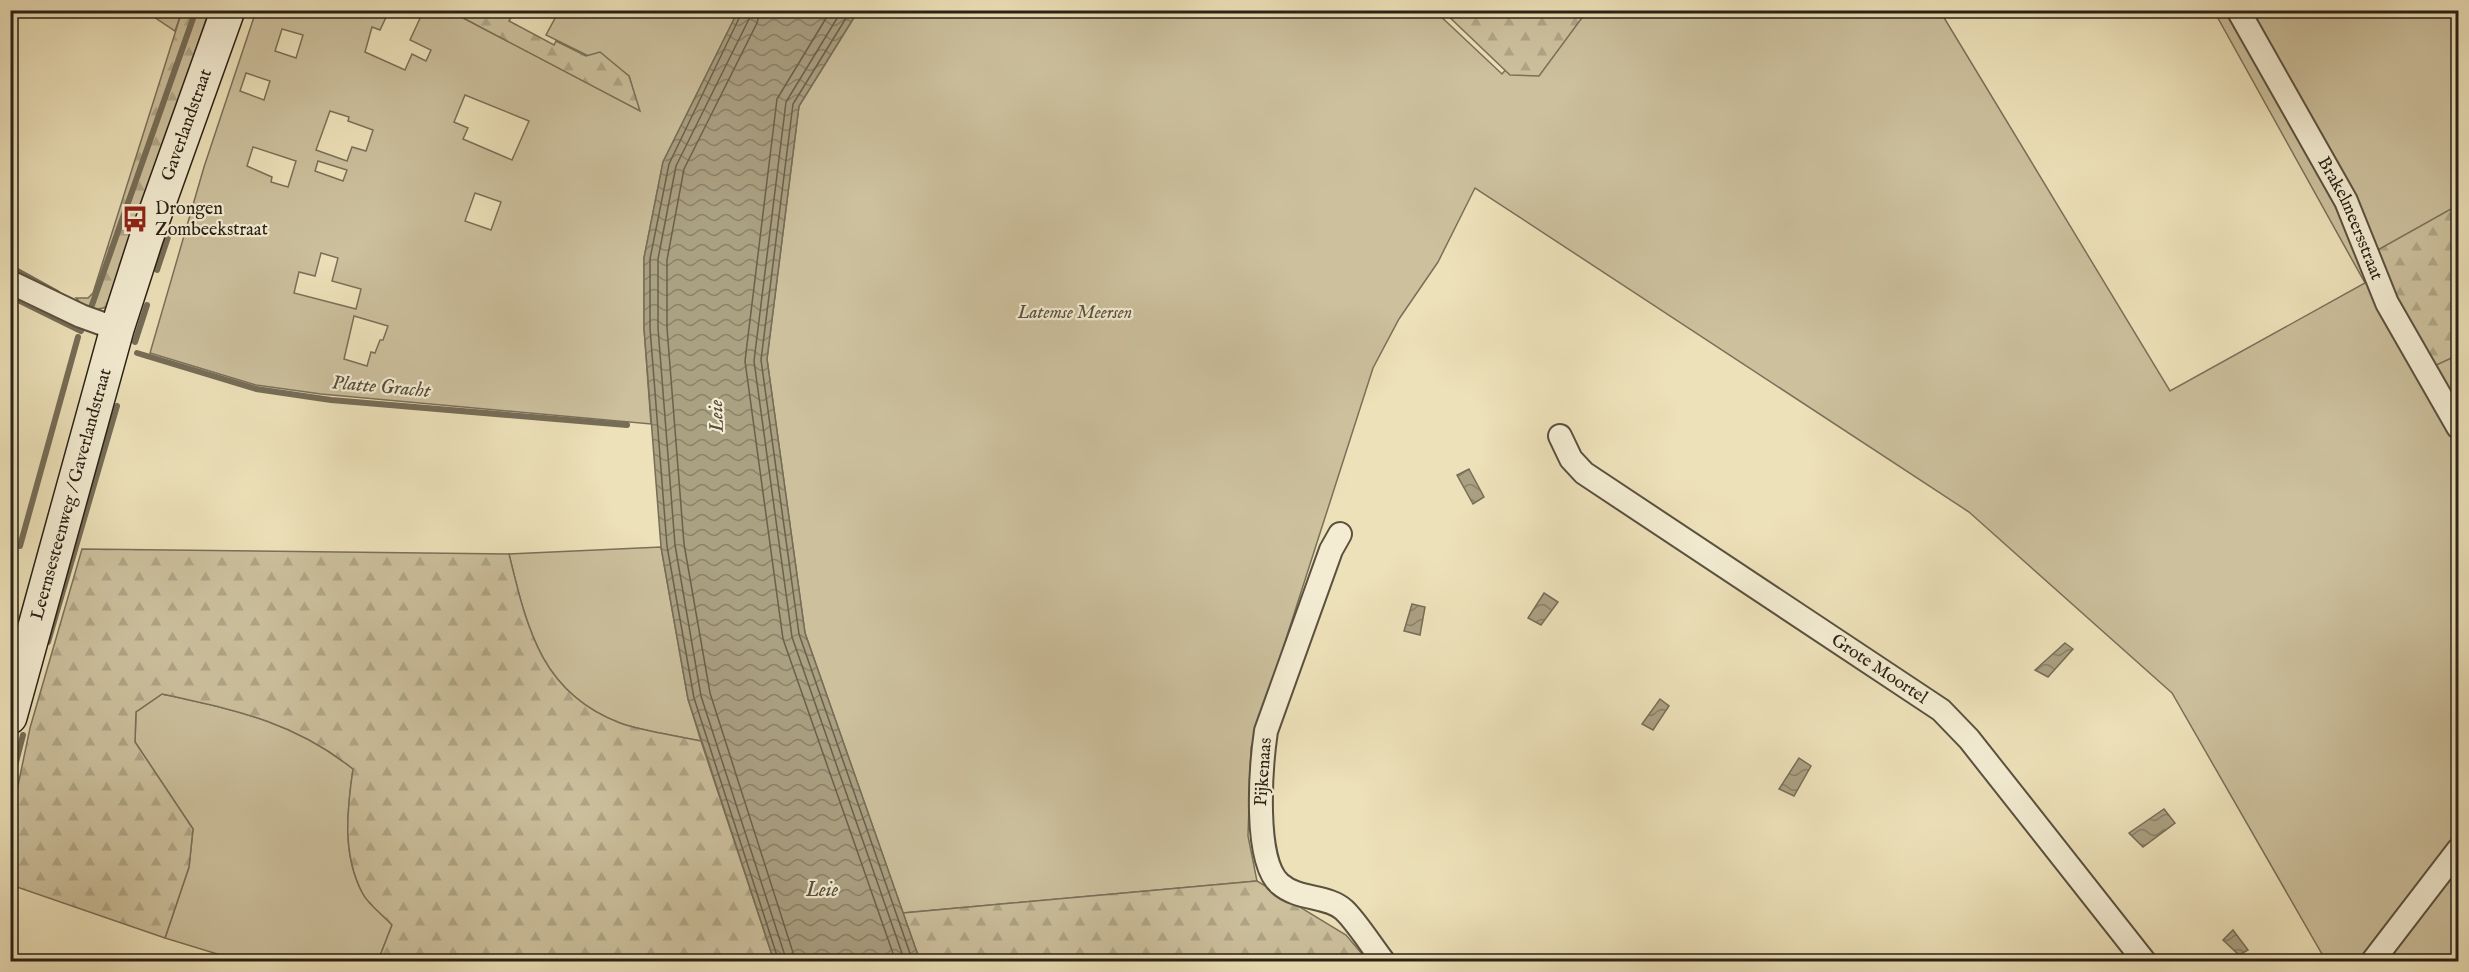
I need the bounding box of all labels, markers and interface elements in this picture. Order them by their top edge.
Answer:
street label: Gaverlandstraat [156,66,217,184]
street label: Brakelmeersstraat [2312,153,2388,283]
place label: Drongen Zombeekstraat [155,198,268,242]
bus stop icon: Drongen Zombeekstraat [120,204,150,234]
park label: Latemse Meersen [1017,302,1132,325]
street label: Leernsesteenweg / Gaverlandstraat [26,366,117,623]
water label: Platte Gracht [331,370,433,404]
water label: Leie [704,399,730,434]
street label: Grote Moortel [1827,629,1932,709]
street label: Pijkenaas [1250,737,1278,807]
water label: Leie [805,878,838,903]

